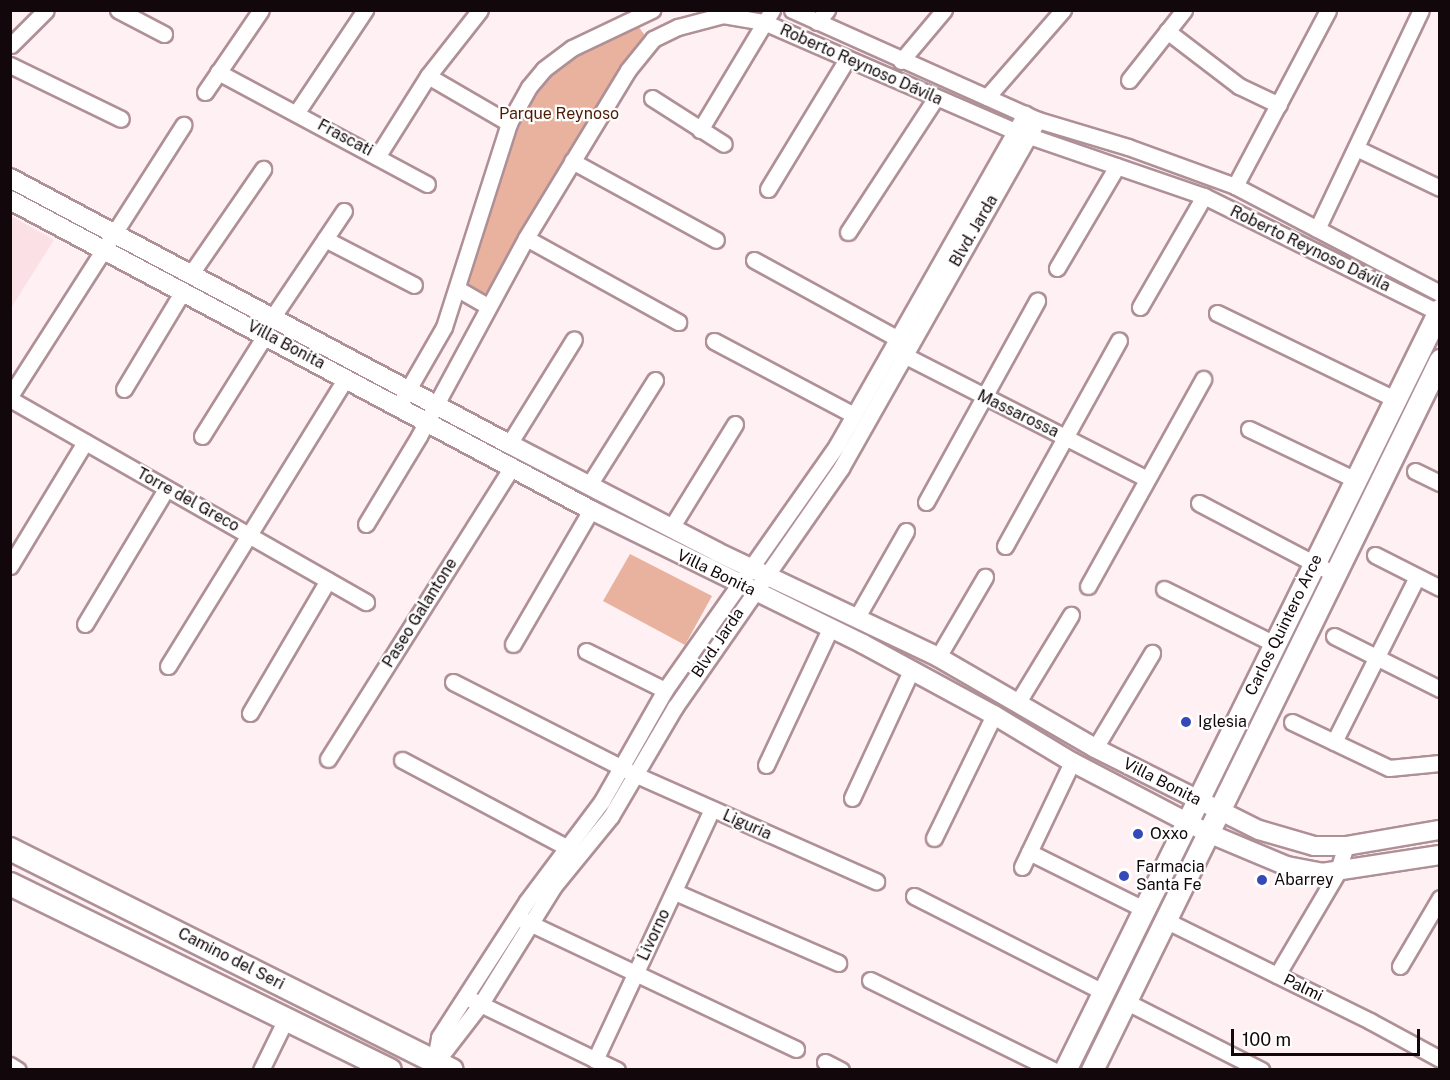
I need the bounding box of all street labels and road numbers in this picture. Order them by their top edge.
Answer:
street label: Roberto Reynoso Dávila [777,20,945,110]
street label: Frascati [314,116,376,160]
street label: Blvd. Jarda [946,192,1002,270]
street label: Roberto Reynoso Dávila [1227,202,1393,296]
street label: Villa Bonita [244,317,328,373]
street label: Massarossa [974,386,1062,442]
street label: Torre del Greco [133,464,243,536]
street label: Villa Bonita [674,546,758,600]
street label: Carlos Quintero Arce [1241,551,1327,699]
street label: Paseo Galantone [379,555,461,671]
street label: Blvd. Jarda [688,605,748,681]
street label: Villa Bonita [1120,754,1204,810]
street label: Liguria [720,806,774,844]
street label: Livorno [634,906,674,964]
street label: Camino del Seri [174,924,288,994]
street label: Palmi [1280,970,1326,1006]

